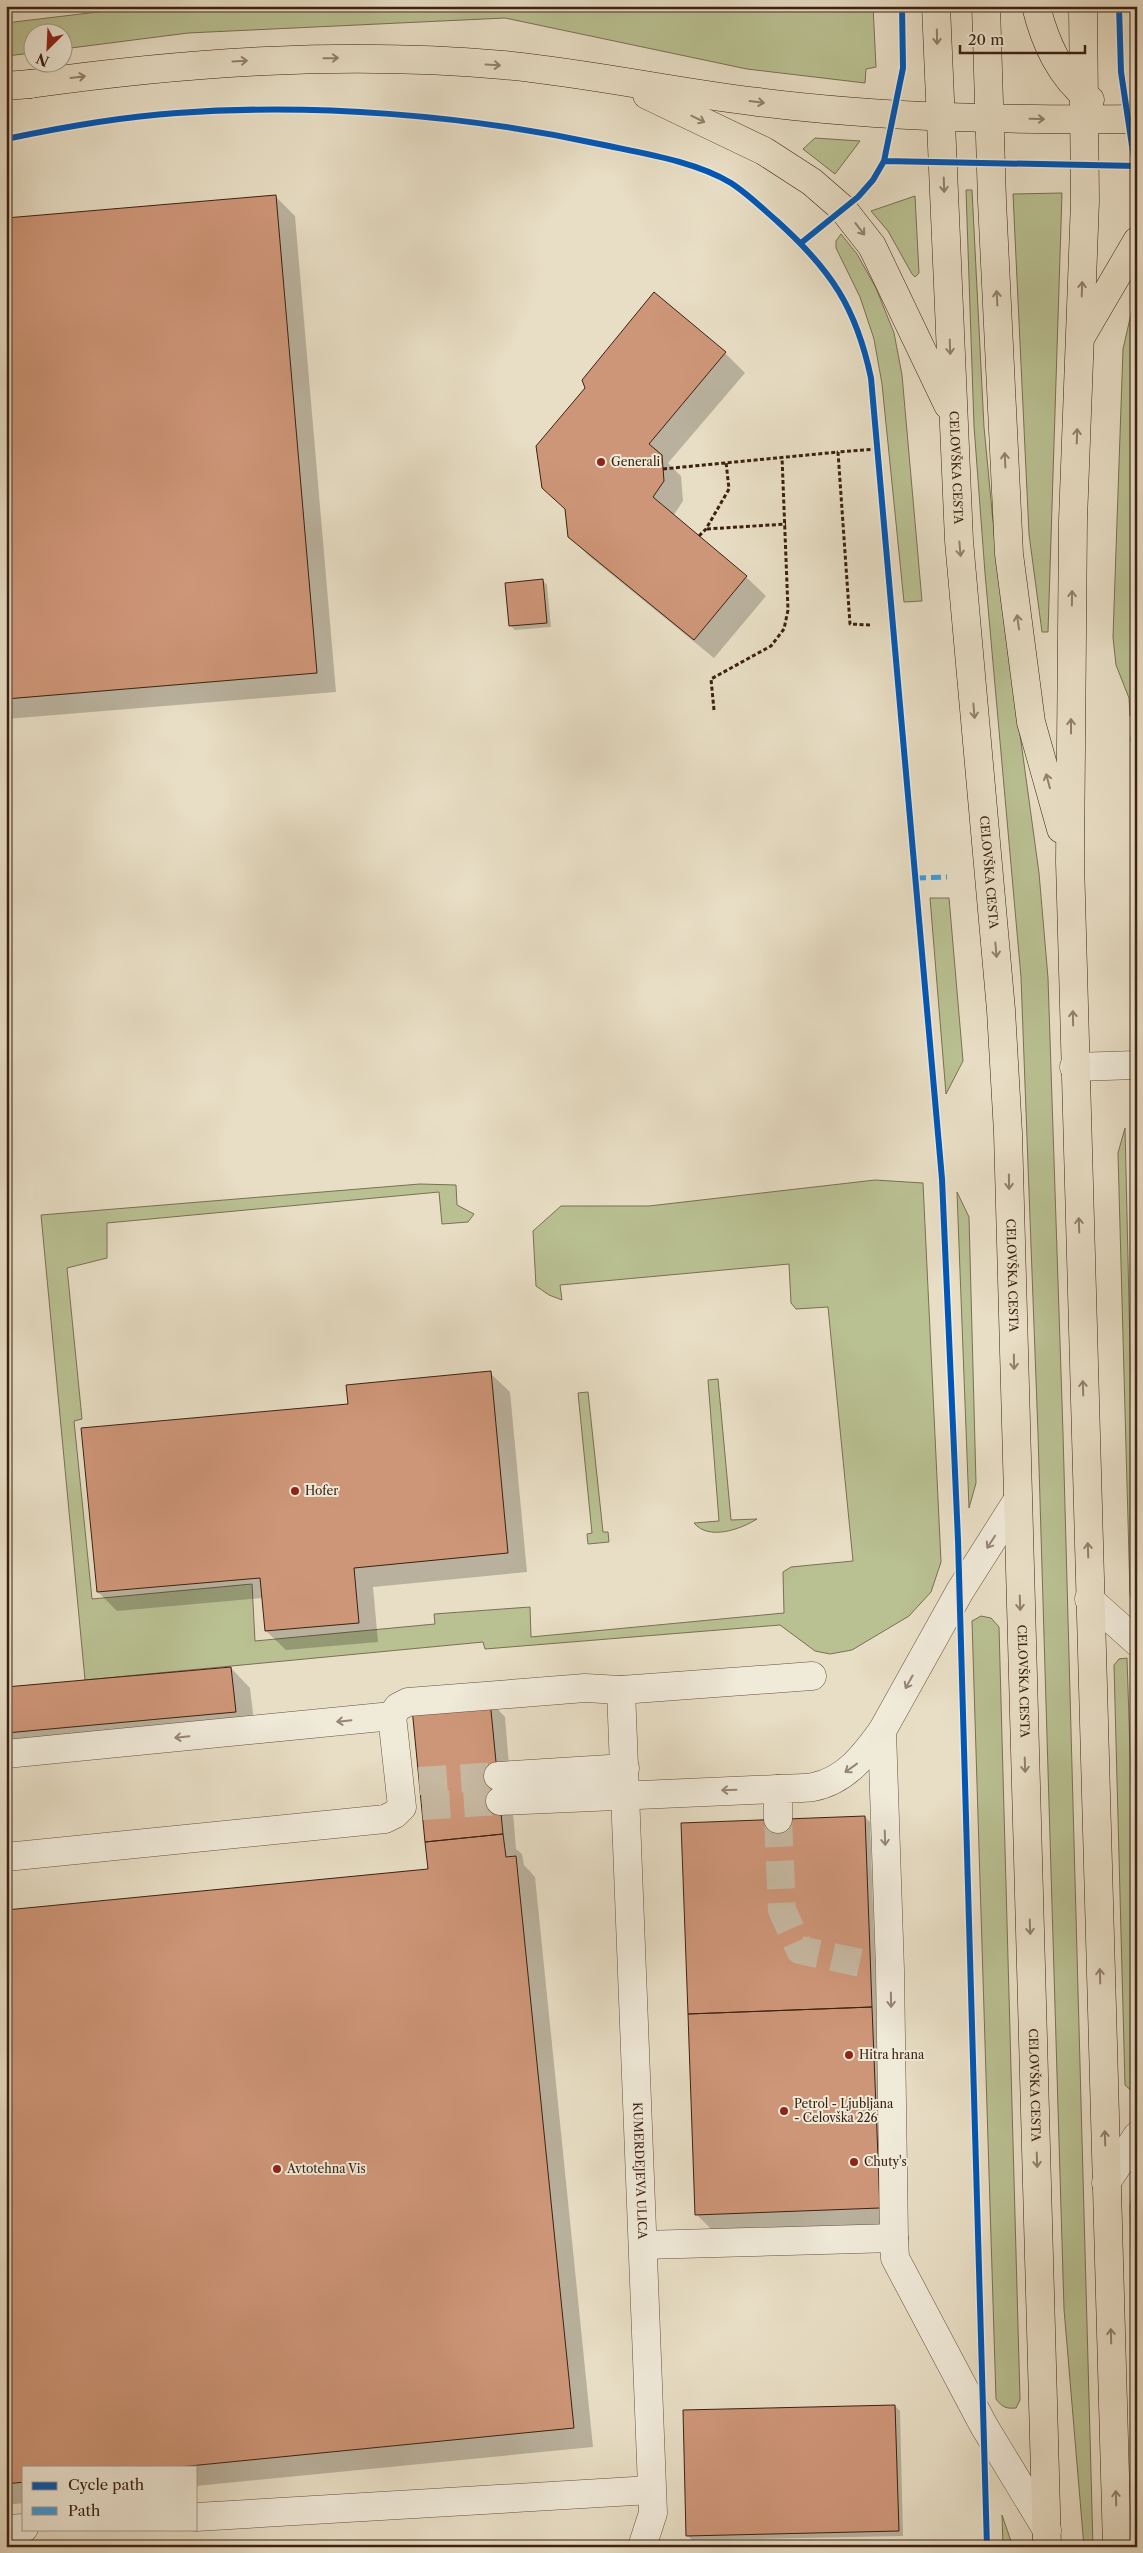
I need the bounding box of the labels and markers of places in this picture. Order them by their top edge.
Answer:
place label: Generali [611,454,661,469]
marker: Generali [595,456,607,468]
place label: Hofer [305,1483,338,1498]
marker: Hofer [289,1485,301,1497]
place label: Hitra hrana [859,2047,925,2062]
marker: Hitra hrana [843,2049,855,2061]
place label: Petrol - Ljubljana - Celovška 226 [794,2096,894,2125]
marker: Petrol - Ljubljana - Celovška 226 [778,2105,790,2117]
place label: Chuty's [864,2154,907,2169]
marker: Chuty's [848,2156,860,2168]
place label: Avtotehna Vis [286,2161,366,2176]
marker: Avtotehna Vis [271,2163,283,2175]

